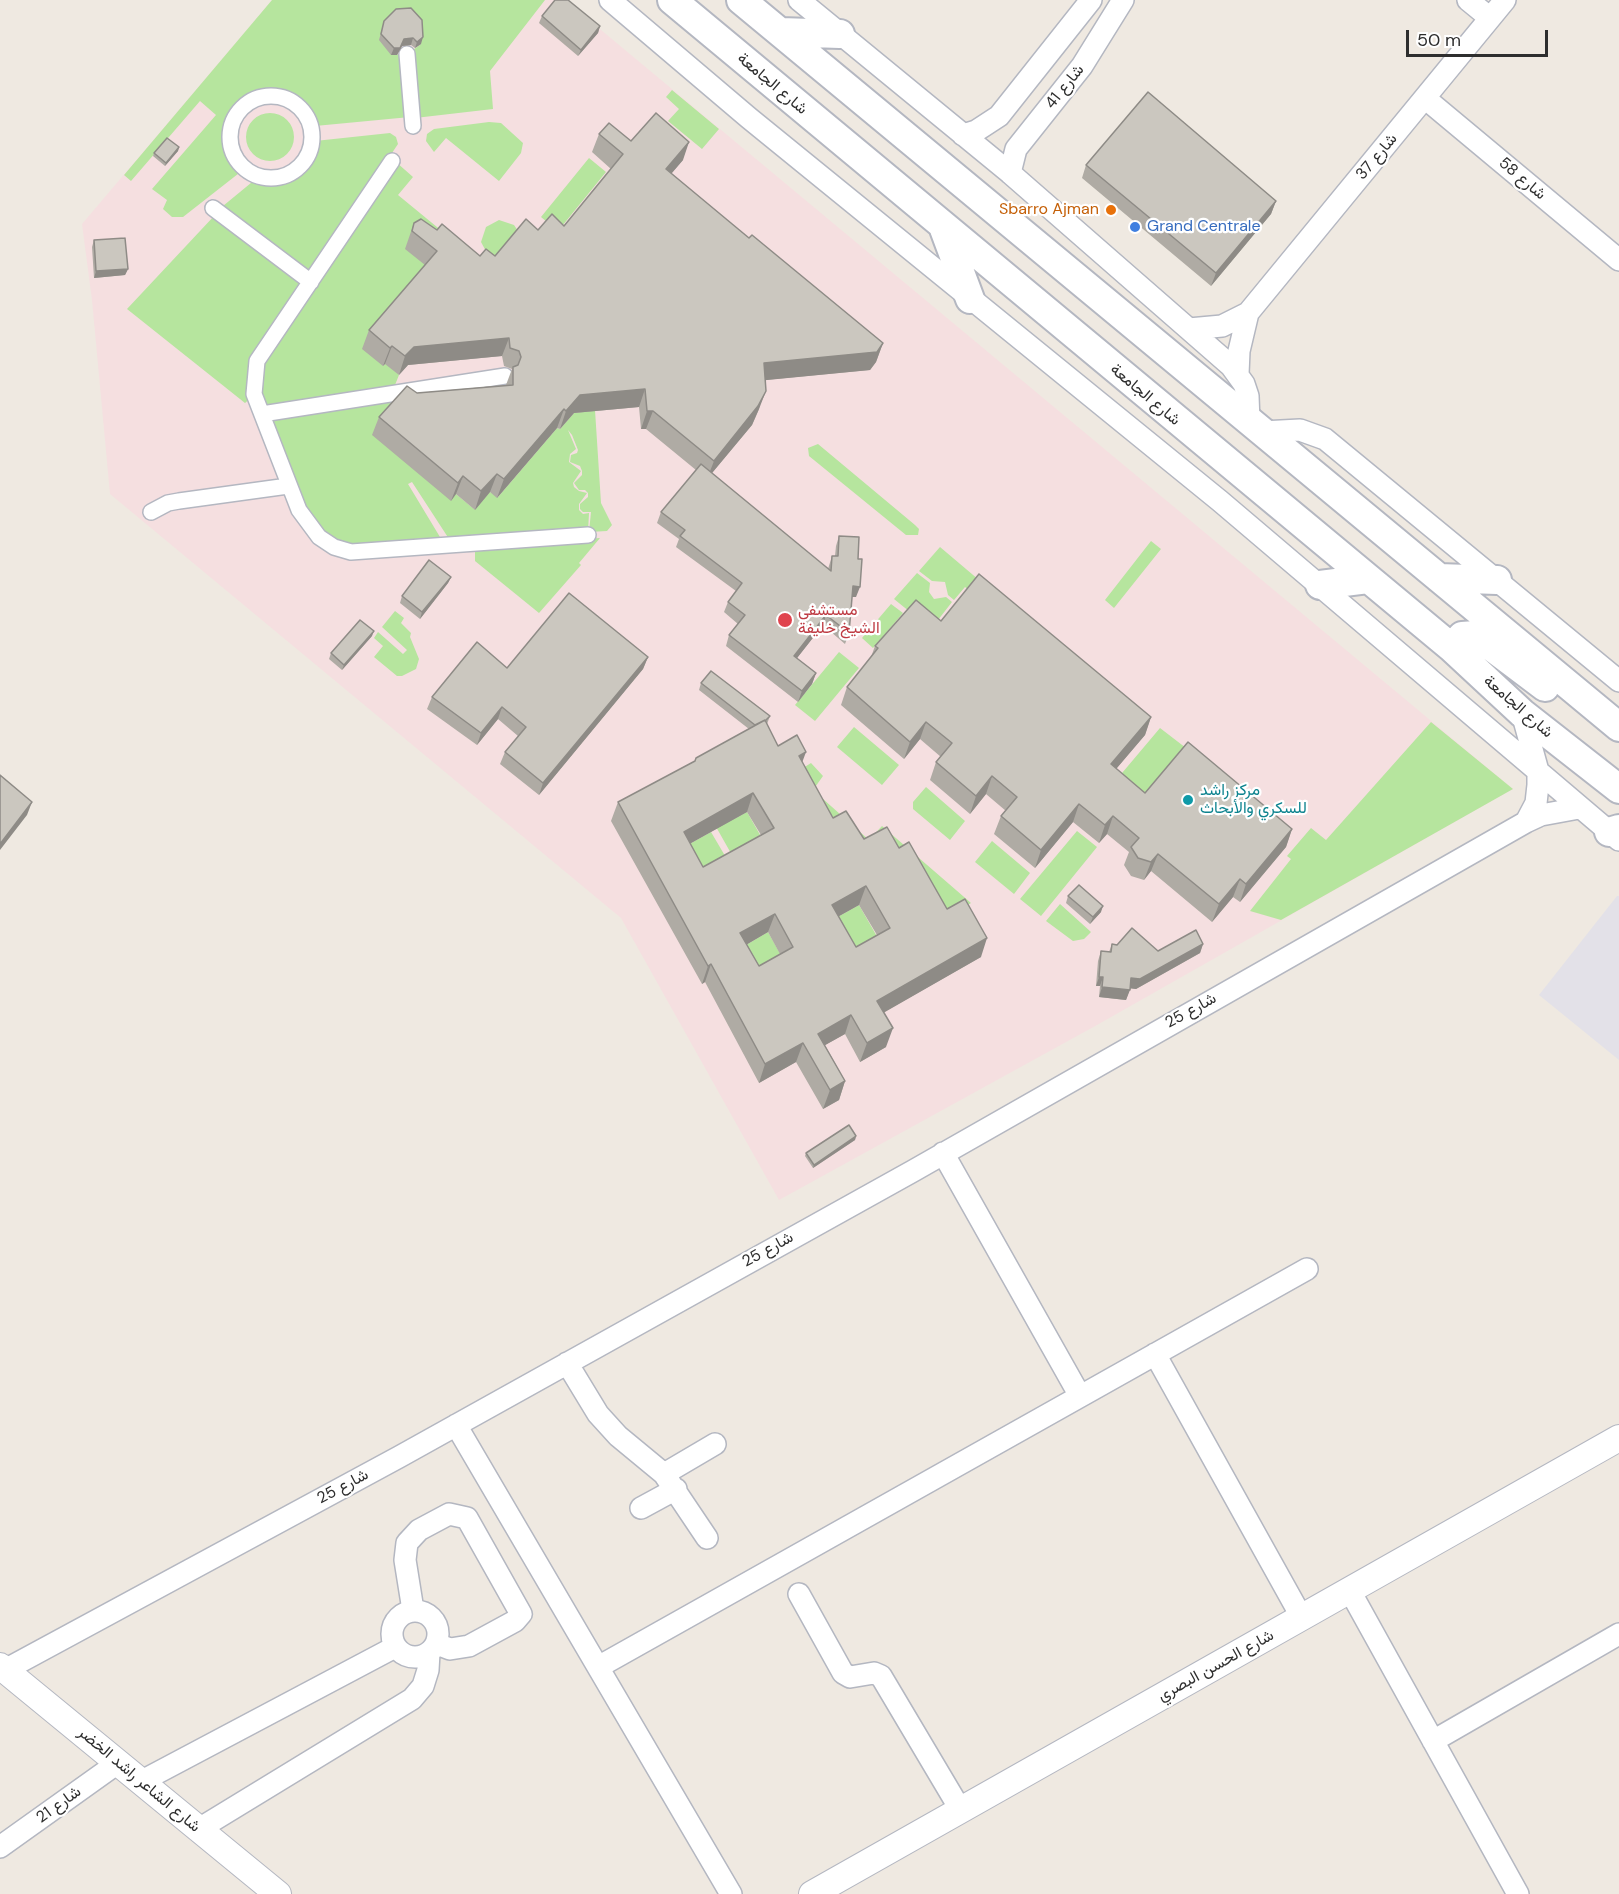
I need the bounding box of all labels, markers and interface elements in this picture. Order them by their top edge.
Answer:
scale bar [1409,18,1552,56]
text: 50 m [1417,28,1461,52]
street label: شارع الجامعة [733,49,811,119]
street label: شارع 41 [1041,61,1089,113]
street label: شارع 37 [1352,130,1402,184]
street label: شارع 58 [1494,154,1550,204]
place label: Sbarro Ajman [999,200,1099,220]
marker: Sbarro Ajman [1104,203,1118,217]
place label: Grand Centrale [1147,217,1261,237]
marker: Grand Centrale [1128,220,1142,234]
street label: شارع الجامعة [1106,360,1184,430]
place label: مستشفى الشيخ خليفة [798,601,880,639]
marker: مستشفى الشيخ خليفة [776,611,794,629]
street label: شارع الجامعة [1479,672,1557,742]
place label: مركز راشد للسكري والأبحاث [1200,781,1307,819]
marker: مركز راشد للسكري والأبحاث [1181,793,1195,807]
street label: شارع 25 [1162,989,1220,1033]
street label: شارع 25 [739,1228,797,1272]
street label: شارع 25 [314,1466,372,1508]
street label: شارع الحسن البصري [1154,1626,1278,1706]
street label: شارع الشاعر راشد الخضر [74,1723,204,1837]
street label: شارع 21 [33,1782,85,1828]

